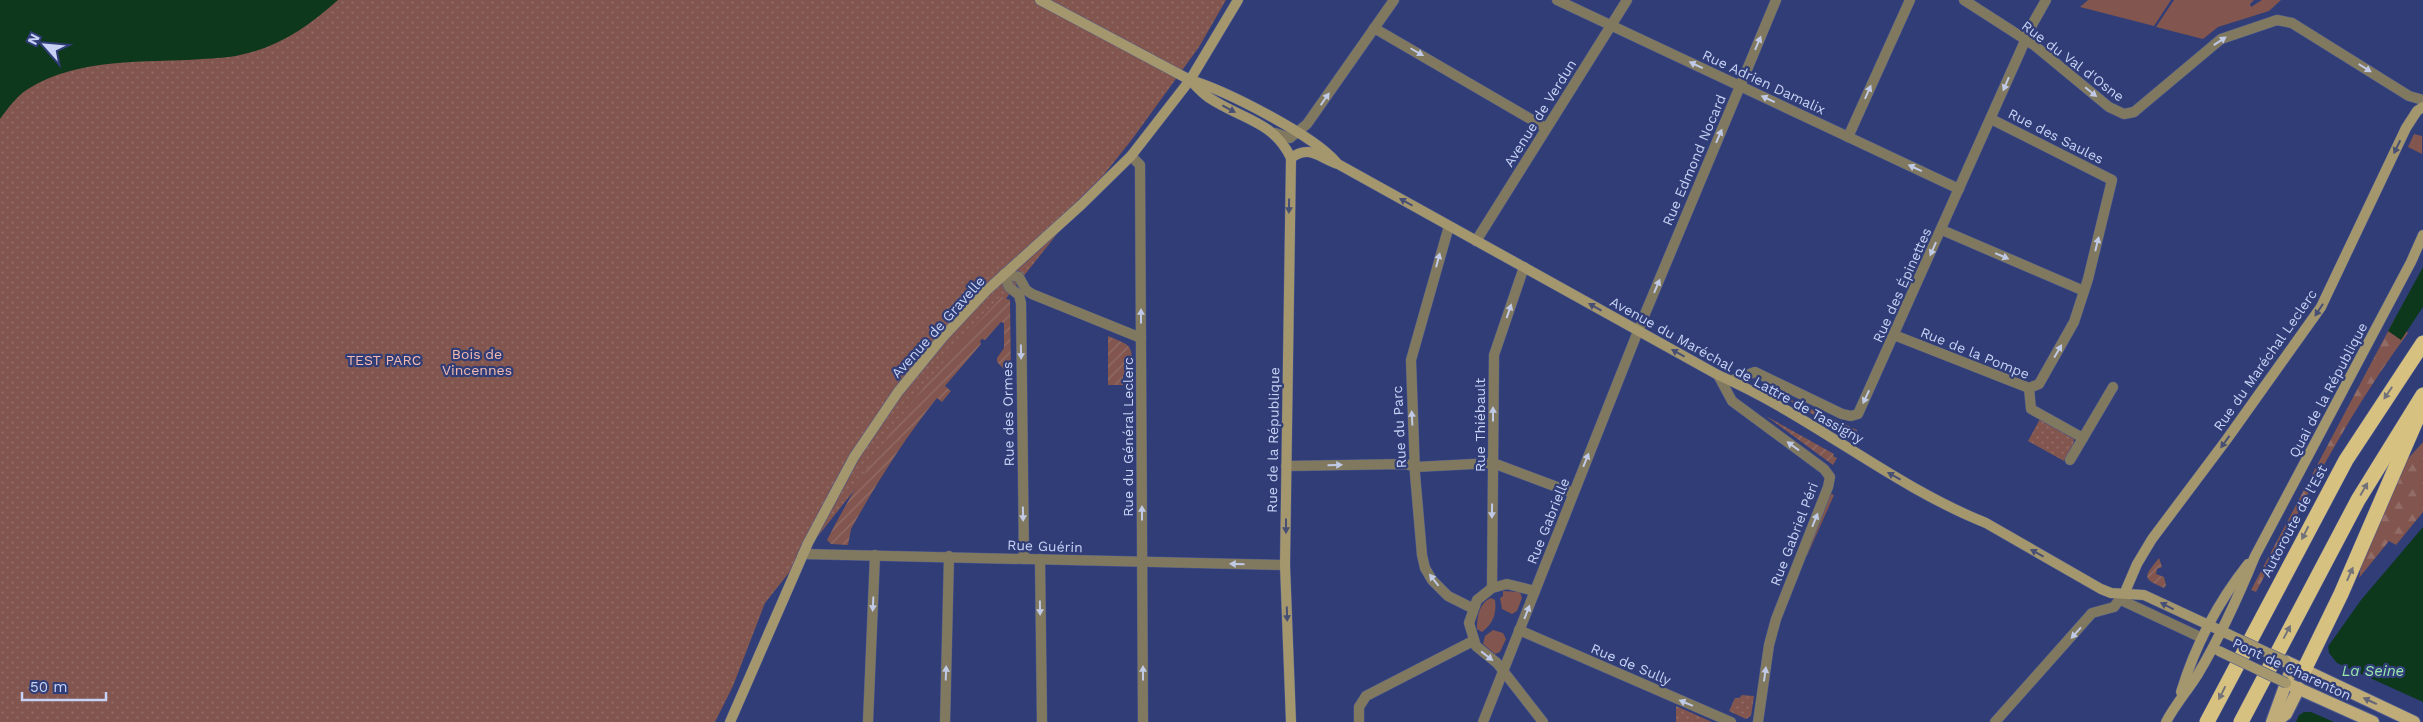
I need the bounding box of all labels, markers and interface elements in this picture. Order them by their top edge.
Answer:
street label: Rue du Val d'Osne [2019,17,2127,105]
north arrow [20,20,70,70]
text: N [24,31,43,47]
one-way arrow [1755,36,1763,50]
one-way arrow [2213,36,2227,46]
street label: Rue Adrien Damalix [1700,47,1828,117]
one-way arrow [1410,48,1423,57]
street label: Avenue de Verdun [1500,56,1580,170]
one-way arrow [1689,61,1703,69]
one-way arrow [2359,64,2372,73]
one-way arrow [2002,77,2010,91]
one-way arrow [1865,85,1873,99]
one-way arrow [2084,86,2097,97]
one-way arrow [1320,92,1330,105]
street label: Rue Edmond Nocard [1659,92,1729,228]
one-way arrow [1761,95,1775,103]
one-way arrow [1222,104,1236,113]
street label: Rue des Saules [2006,105,2106,167]
one-way arrow [1716,129,1724,143]
one-way arrow [2393,140,2401,155]
one-way arrow [1908,164,1922,172]
one-way arrow [1399,198,1414,206]
one-way arrow [1285,199,1293,215]
street label: Rue des Épinettes [1869,225,1935,345]
one-way arrow [2093,237,2101,252]
one-way arrow [1929,242,1937,256]
one-way arrow [1435,252,1443,267]
one-way arrow [1995,252,2010,260]
street label: Avenue de Gravelle [888,273,988,381]
one-way arrow [1653,279,1661,293]
street label: Rue du Maréchal Leclerc [2210,286,2320,434]
street label: Avenue du Maréchal de Lattre de Tassigny [1607,293,1867,447]
one-way arrow [1589,302,1602,311]
one-way arrow [1506,303,1513,318]
one-way arrow [2314,303,2324,316]
one-way arrow [1137,307,1145,323]
street label: Quai de la République [2286,320,2370,460]
street label: Rue de la Pompe [1918,324,2032,382]
one-way arrow [2054,343,2062,358]
one-way arrow [1017,344,1025,360]
park label: Bois de Vincennes [442,346,512,378]
one-way arrow [1671,349,1685,357]
park label: TEST PARC [347,352,421,368]
street label: Rue du Général Leclerc [1120,357,1136,517]
street label: Rue des Ormes [999,362,1017,466]
street label: Rue de la République [1264,367,1282,513]
street label: Rue Thiébault [1472,378,1488,472]
street label: Rue du Parc [1389,385,1409,469]
one-way arrow [2383,386,2393,400]
one-way arrow [1861,389,1870,404]
one-way arrow [1490,406,1498,422]
one-way arrow [1408,410,1416,426]
one-way arrow [2220,435,2230,449]
one-way arrow [1786,441,1800,451]
one-way arrow [1583,453,1591,468]
one-way arrow [1327,461,1343,469]
street label: Autoroute de l’Est [2258,462,2330,580]
one-way arrow [1888,471,1901,480]
street label: Rue Gabrielle [1523,476,1573,566]
street label: Rue Gabriel Péri [1767,480,1821,588]
one-way arrow [2359,482,2368,495]
one-way arrow [1488,504,1496,520]
one-way arrow [1138,505,1146,521]
one-way arrow [1019,507,1027,523]
one-way arrow [1811,512,1819,527]
one-way arrow [1281,519,1289,535]
one-way arrow [2301,526,2309,540]
street label: Rue Guérin [1007,537,1083,555]
one-way arrow [2030,549,2044,557]
one-way arrow [1228,560,1244,568]
one-way arrow [2346,567,2354,581]
one-way arrow [1428,574,1439,587]
one-way arrow [869,596,877,612]
one-way arrow [1037,600,1045,616]
one-way arrow [2160,602,2175,610]
one-way arrow [1524,604,1531,619]
one-way arrow [1284,606,1292,622]
one-way arrow [2283,625,2291,639]
one-way arrow [2070,626,2081,639]
street label: Pont de Charenton [2230,635,2354,703]
street label: Rue de Sully [1589,640,1674,688]
one-way arrow [1480,651,1494,661]
water label: La Seine [2342,662,2404,680]
one-way arrow [942,665,950,681]
one-way arrow [1139,665,1147,681]
one-way arrow [1761,665,1769,681]
scale bar [22,670,106,702]
text: 50 m [30,678,67,696]
one-way arrow [2218,685,2226,700]
one-way arrow [2363,697,2377,705]
one-way arrow [1679,698,1693,706]

